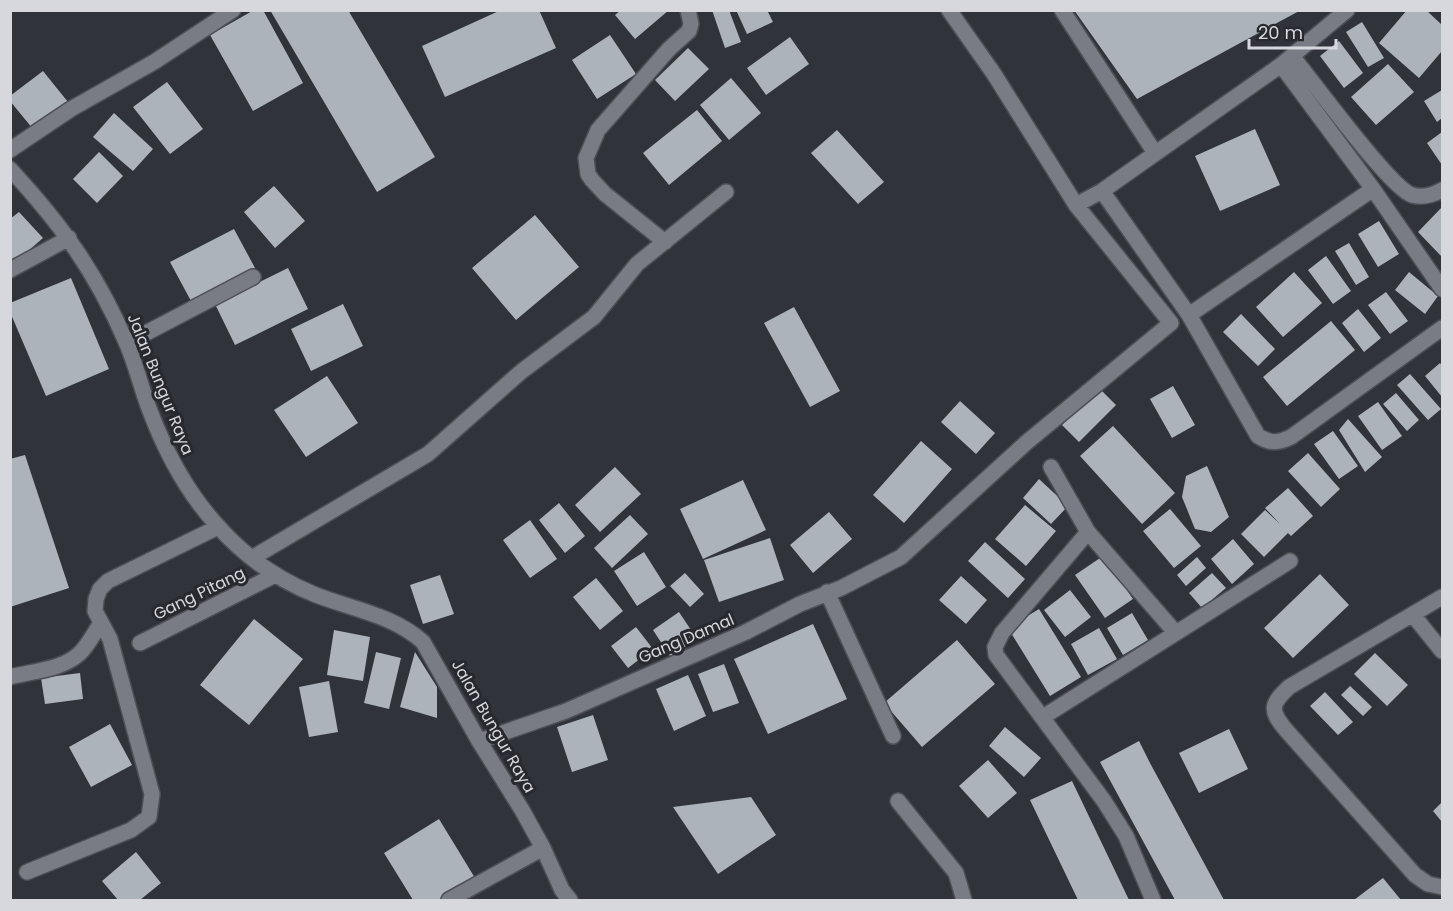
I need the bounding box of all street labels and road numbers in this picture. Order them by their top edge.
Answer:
street label: Jalan Bungur Raya [122,310,199,458]
street label: Gang Pitang [149,561,249,626]
street label: Gang Damal [635,608,738,669]
street label: Jalan Bungur Raya [446,655,541,797]

